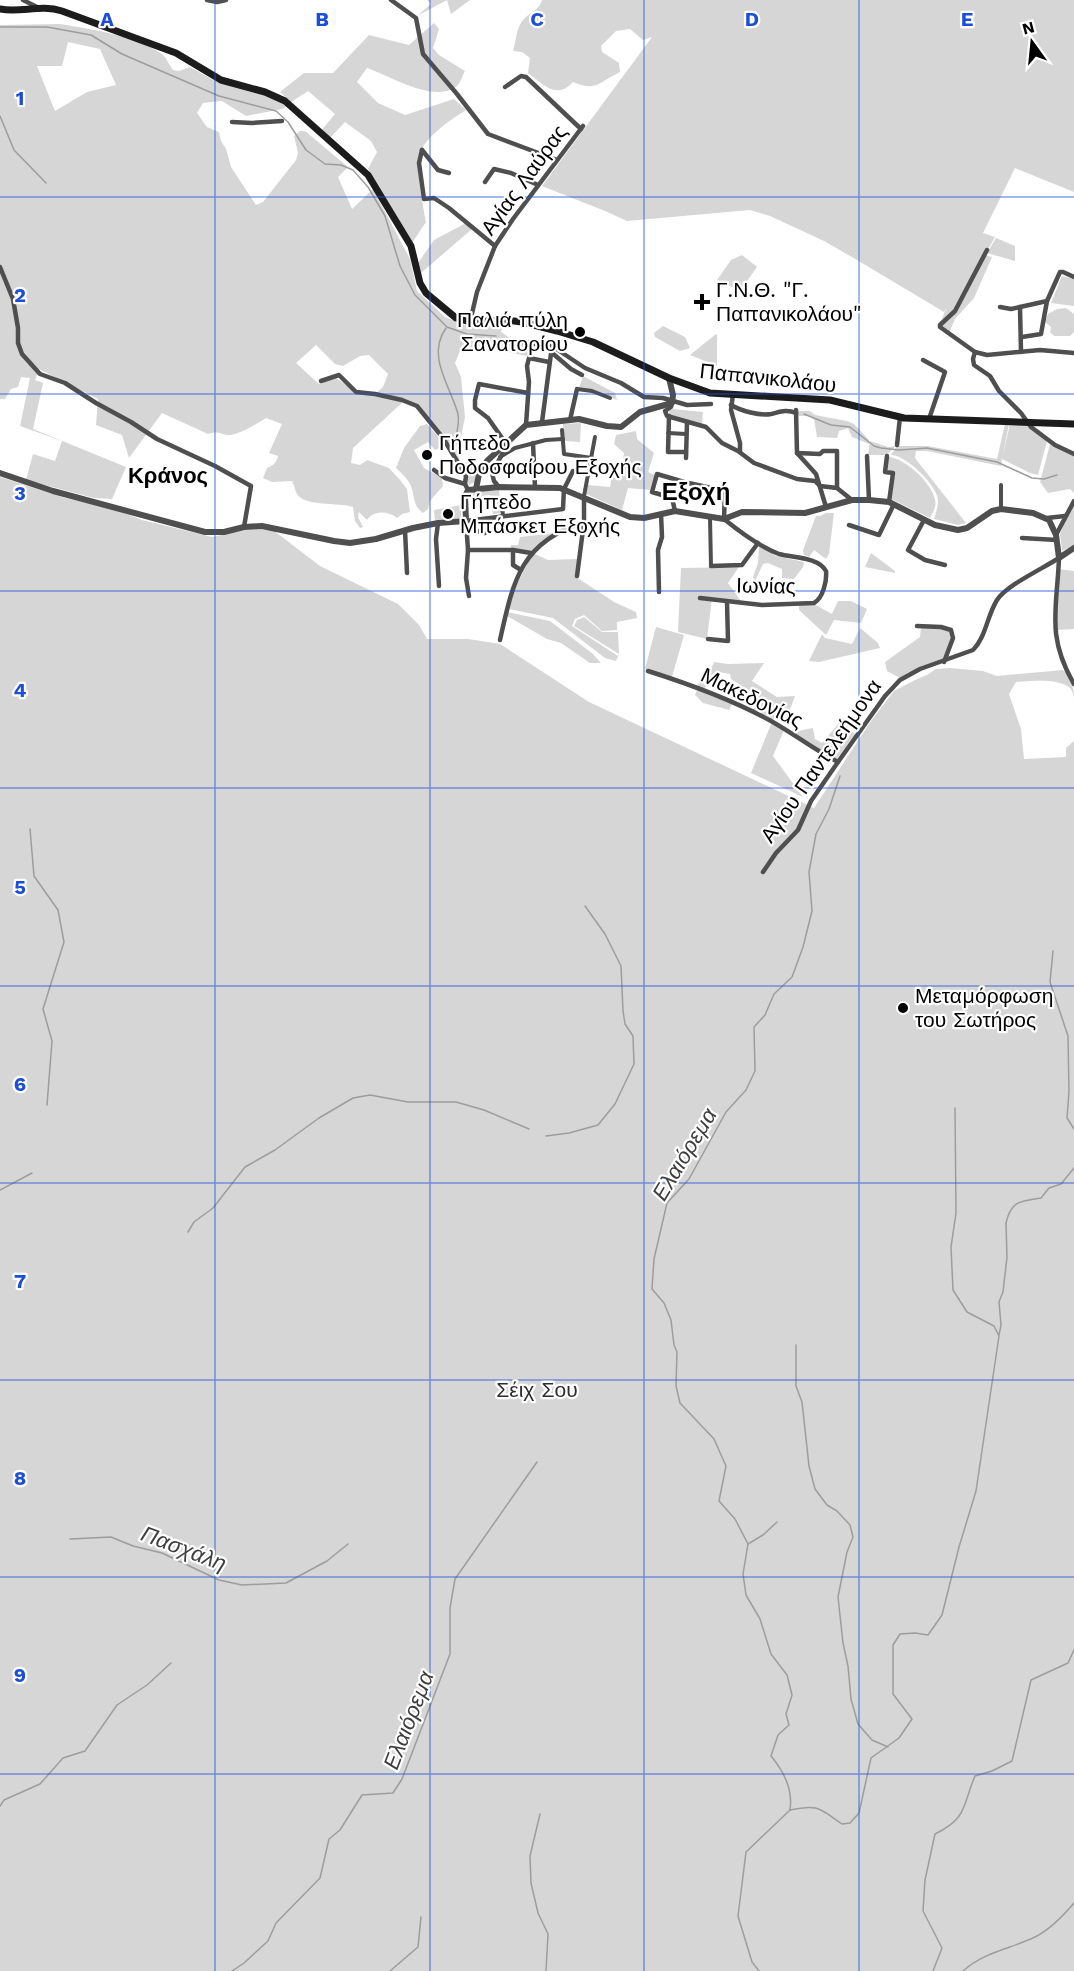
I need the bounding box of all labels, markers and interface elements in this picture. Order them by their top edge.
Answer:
text: A [100,7,114,31]
text: B [315,7,329,31]
text: C [530,7,544,31]
text: D [745,7,759,31]
text: E [961,7,973,31]
north arrow [1002,12,1062,72]
text: N [1020,17,1036,39]
text: 1 [16,86,24,110]
street label: Αγίας Λαύρας [475,120,572,240]
place label: Γ.Ν.Θ. "Γ. Παπανικολάου" [716,277,862,326]
text: 2 [14,283,26,307]
marker: Γ.Ν.Θ. "Γ. Παπανικολάου" [693,293,711,311]
place label: Παλιά πύλη Σανατορίου [457,307,568,356]
marker: Παλιά πύλη Σανατορίου [573,325,587,339]
street label: Παπανικολάου [699,358,838,397]
place label: Γήπεδο Ποδοσφαίρου Εξοχής [439,430,642,479]
marker: Γήπεδο Ποδοσφαίρου Εξοχής [420,448,434,462]
district label: Κράνος [128,463,208,488]
district label: Εξοχή [662,478,730,506]
text: 3 [14,481,26,505]
place label: Γήπεδο Μπάσκετ Εξοχής [460,489,620,538]
marker: Γήπεδο Μπάσκετ Εξοχής [441,507,455,521]
street label: Ιωνίας [736,572,796,599]
street label: Μακεδονίας [697,662,807,733]
street label: Αγίου Παντελεήμονα [755,674,886,847]
text: 4 [14,678,27,702]
text: 5 [14,875,26,899]
place label: Μεταμόρφωση του Σωτήρος [915,983,1053,1032]
marker: Μεταμόρφωση του Σωτήρος [896,1001,910,1015]
text: 6 [14,1072,26,1096]
water label: Ελαιόρεμα [647,1102,722,1205]
text: 7 [14,1269,26,1293]
park label: Σέιχ Σου [496,1377,578,1402]
text: 8 [14,1466,26,1490]
water label: Πασχάλη [138,1521,230,1576]
text: 9 [14,1663,26,1687]
water label: Ελαιόρεμα [378,1666,439,1773]

